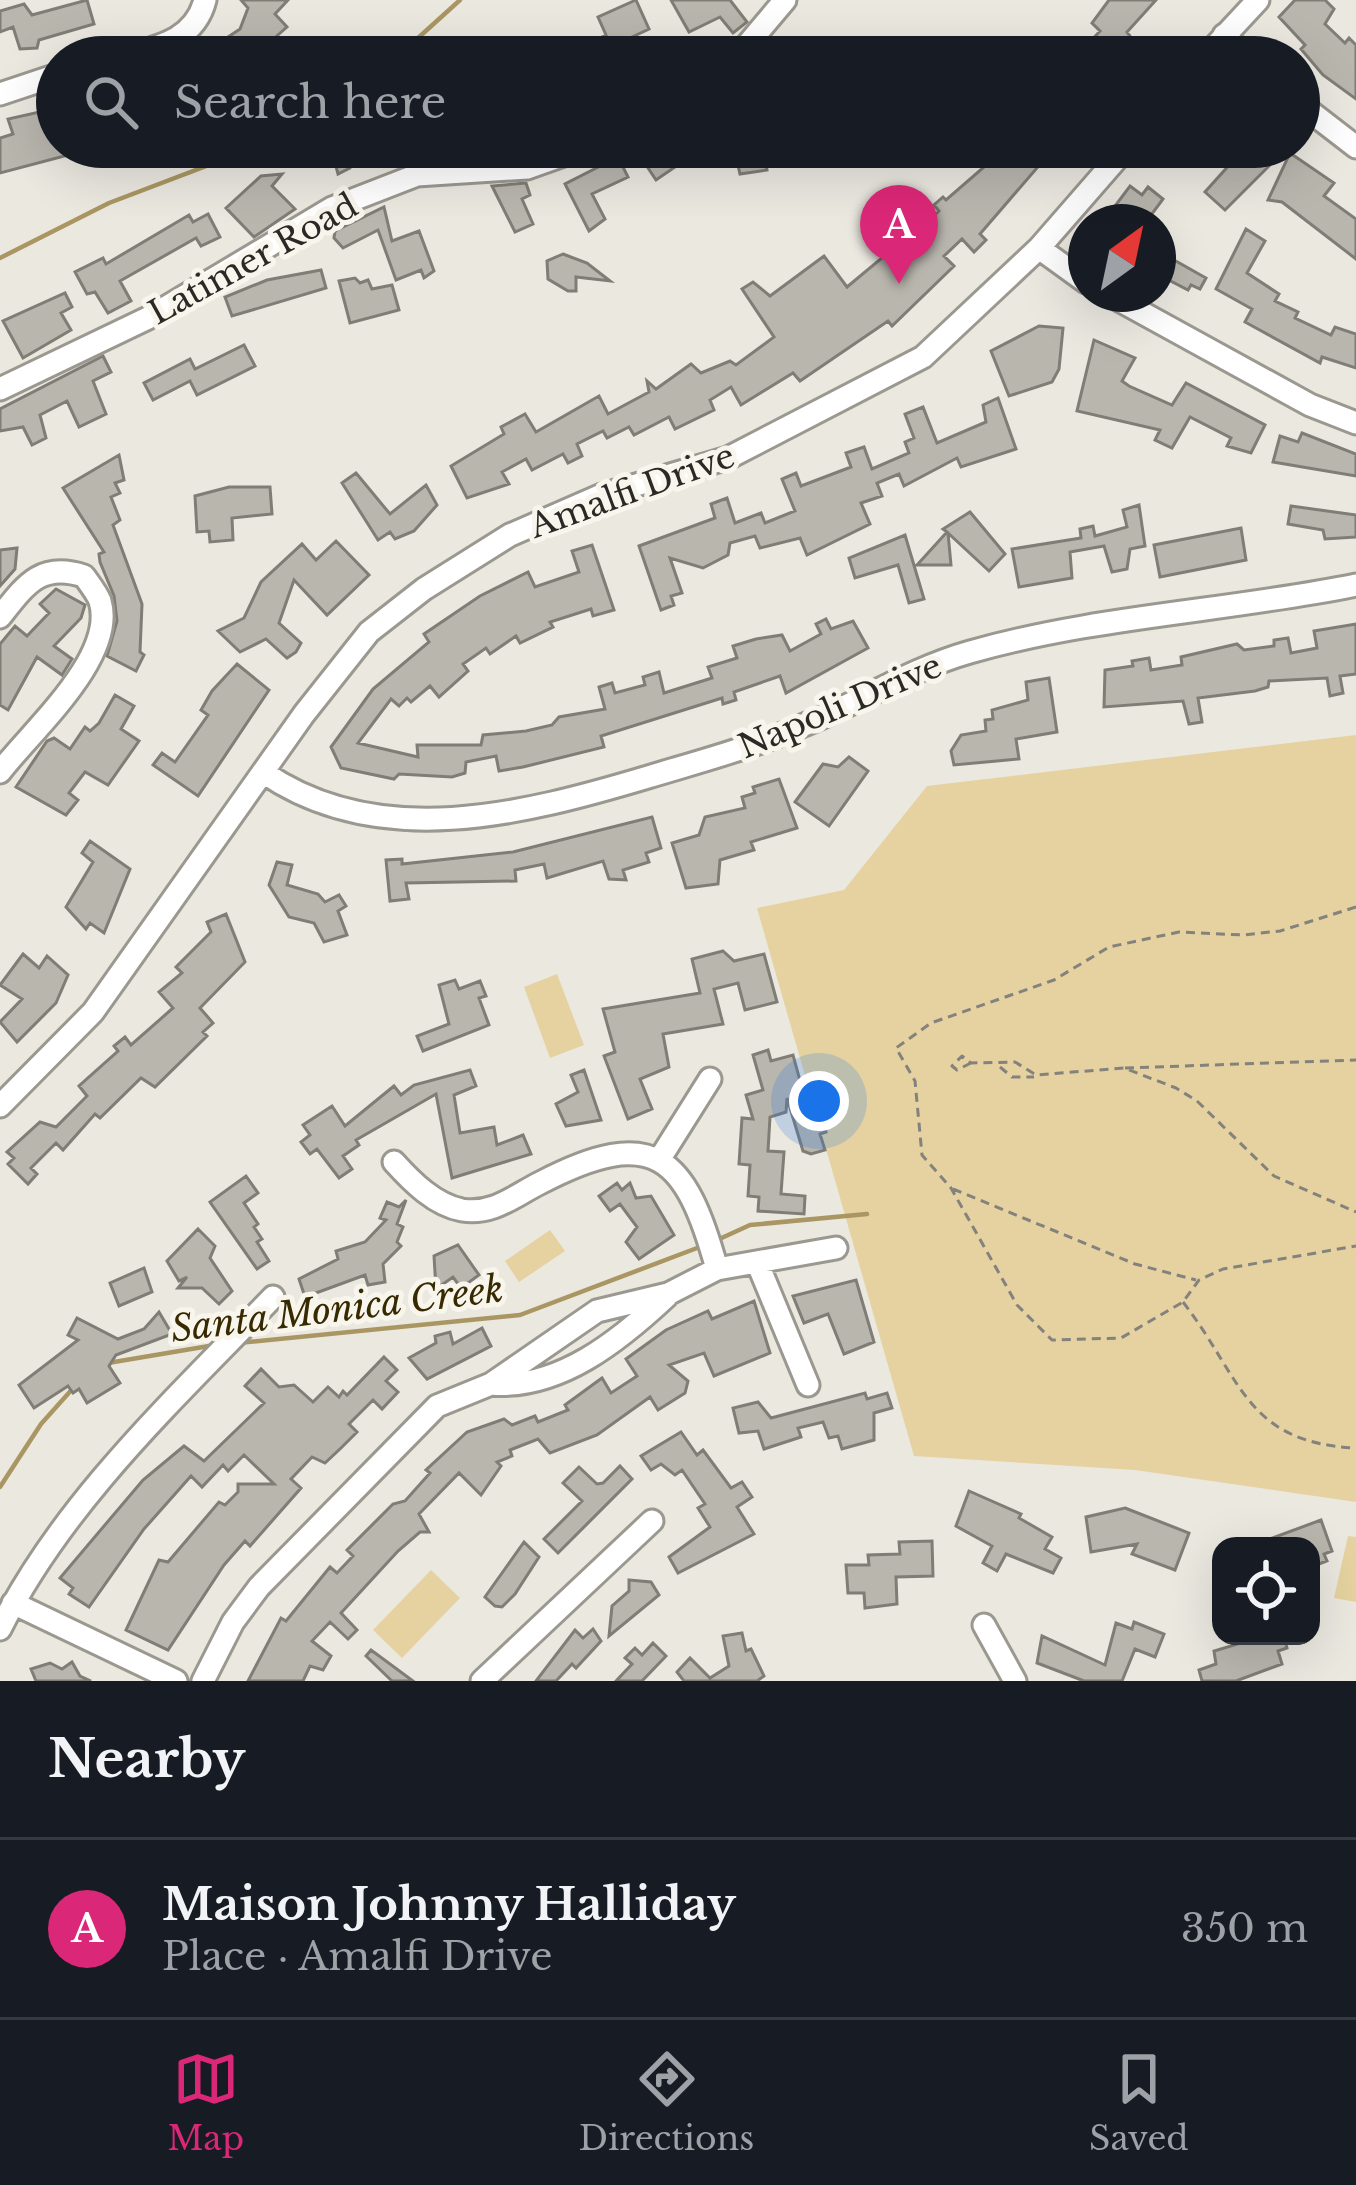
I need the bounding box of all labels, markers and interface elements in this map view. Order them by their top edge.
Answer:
search box [36,36,1320,168]
icon: search [78,69,144,135]
text: Search here [174,74,446,130]
street label: Latimer Road [141,185,365,333]
pin: A [860,185,938,284]
north arrow [1068,204,1176,312]
street label: Amalfi Drive [523,435,740,547]
street label: Napoli Drive [732,645,948,767]
your location [789,1071,849,1131]
water label: Santa Monica Creek [168,1266,506,1352]
map controls [1212,1537,1320,1645]
button: locate [1212,1537,1320,1645]
text: Nearby [48,1728,245,1791]
text: Maison Johnny Halliday [162,1876,736,1932]
text: A [71,1904,103,1953]
text: 350 m [1181,1904,1308,1953]
text: Place · Amalfi Drive [162,1932,553,1981]
tab: Map [167,2046,244,2159]
tab: Directions [579,2046,754,2159]
tab: Saved [1089,2046,1189,2159]

